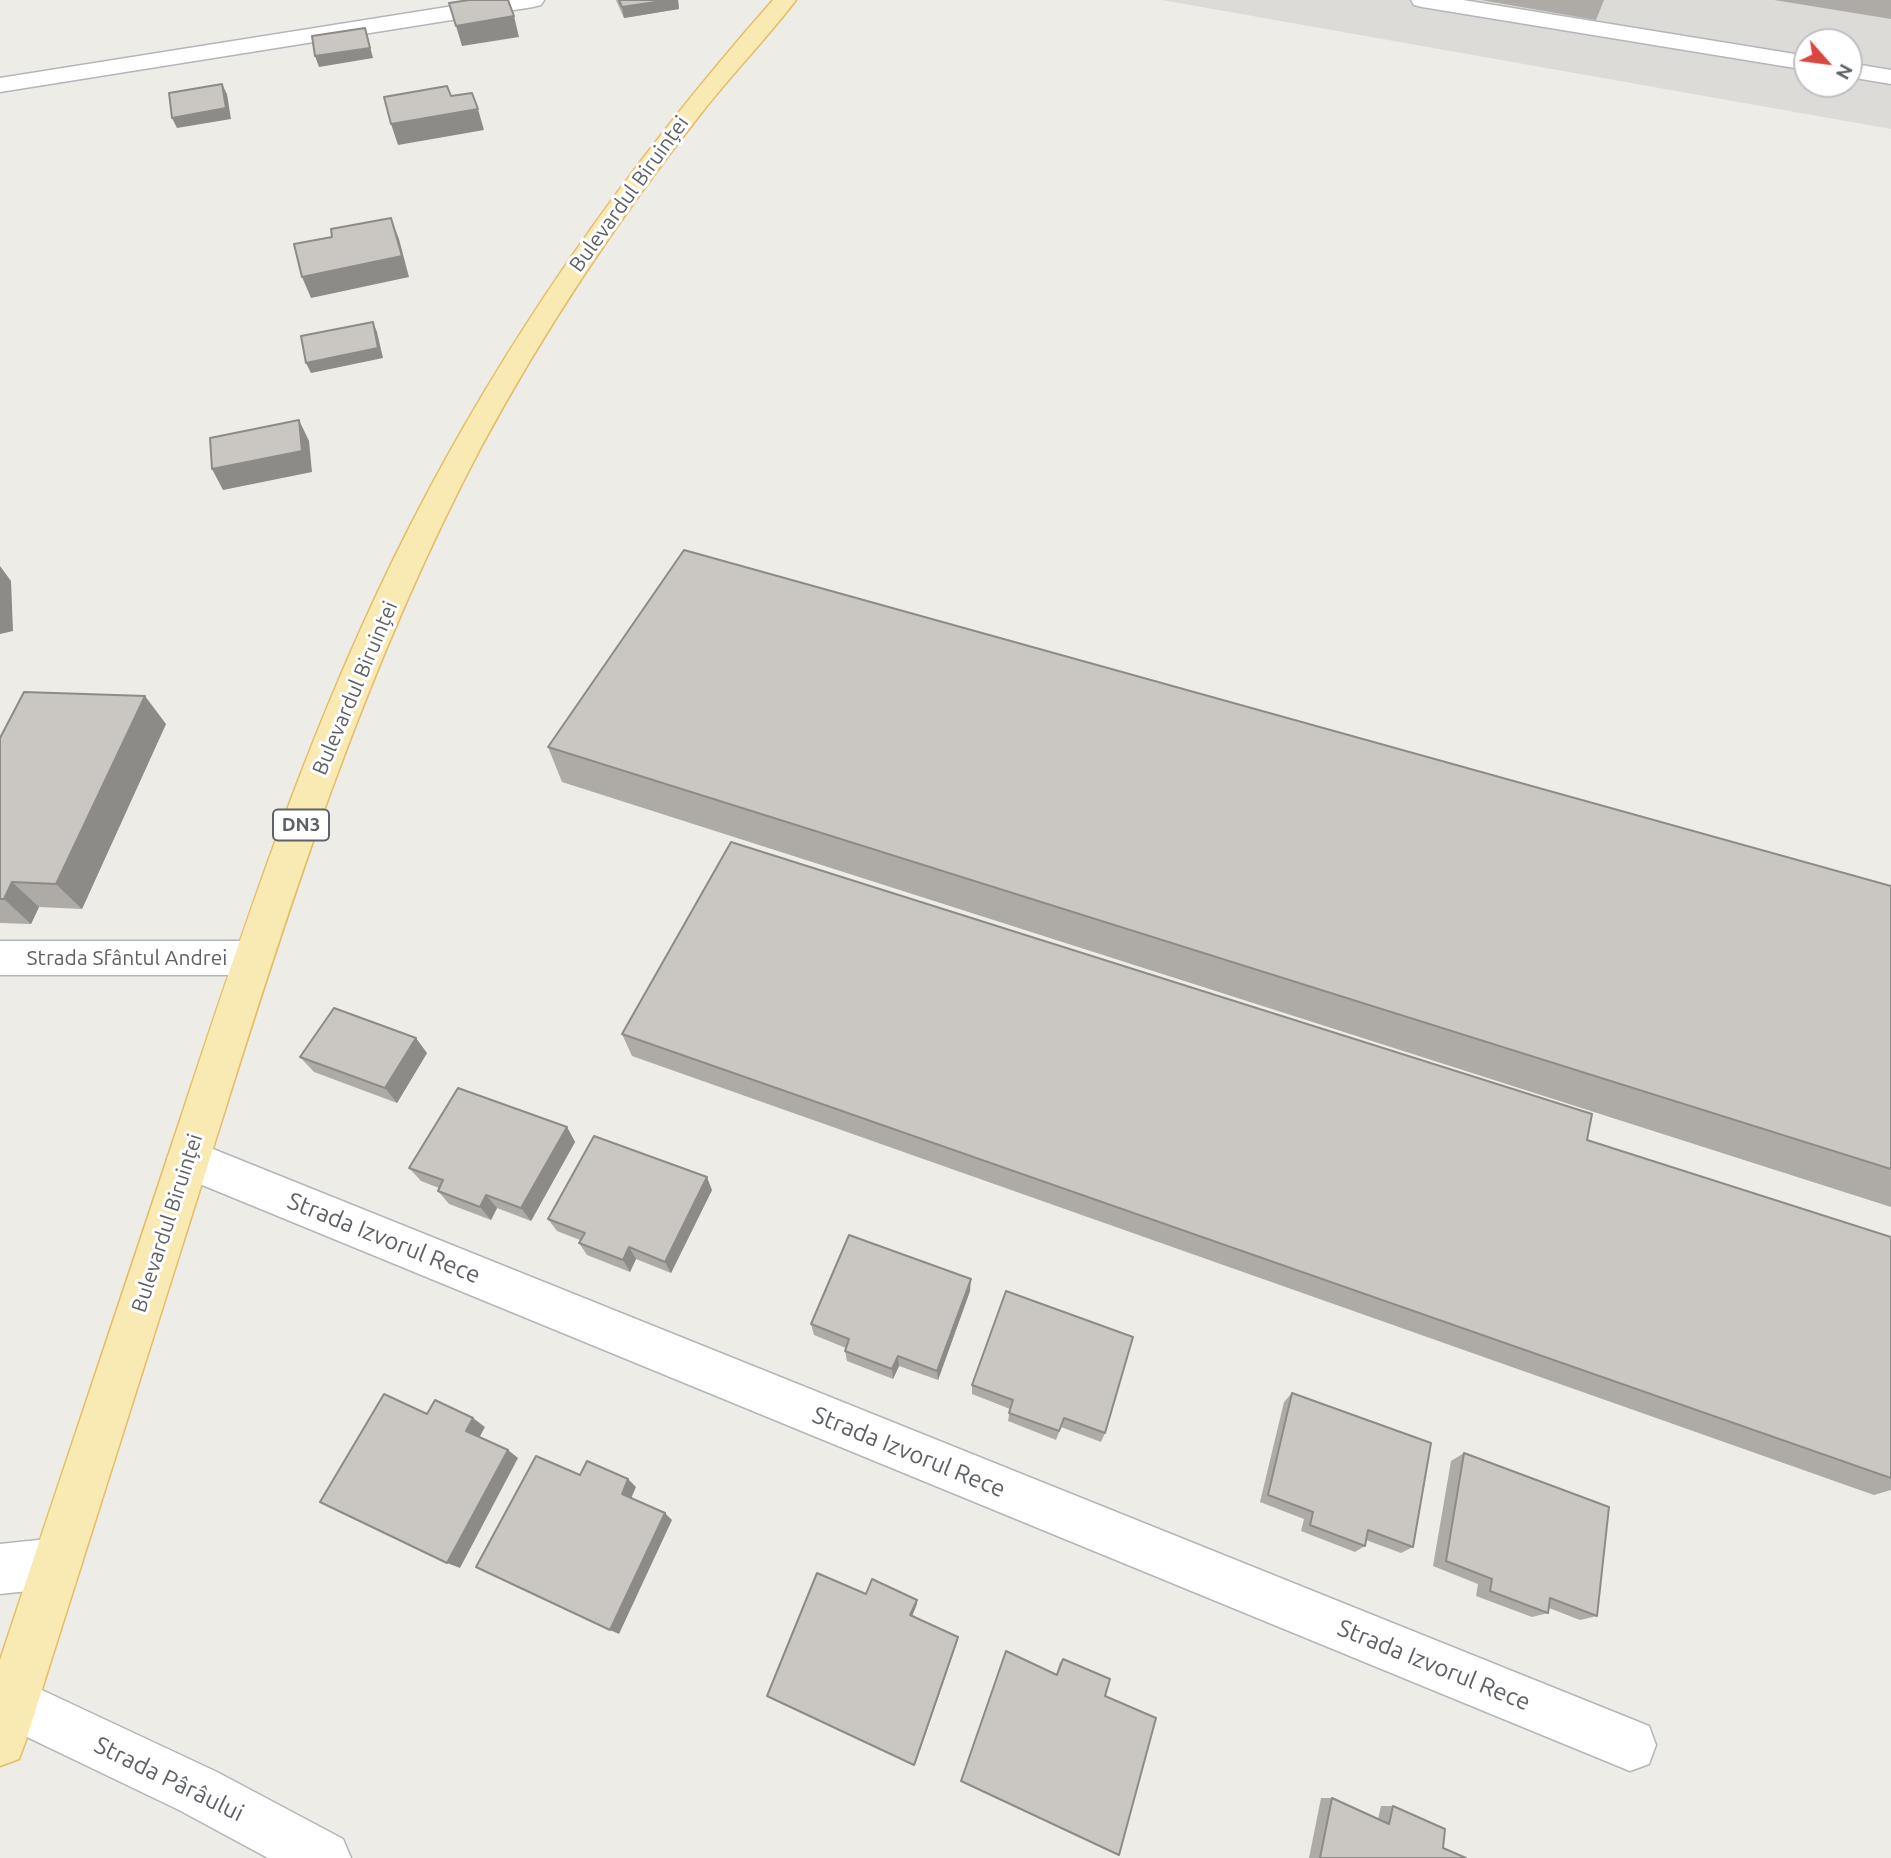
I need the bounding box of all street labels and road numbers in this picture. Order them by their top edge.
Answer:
street label: Bulevardul Biruinței [564,111,694,277]
street label: Bulevardul Biruinței [307,597,403,779]
road number: DN3 [273,810,329,840]
street label: Strada Sfântul Andrei [27,945,227,971]
street label: Bulevardul Biruinței [126,1130,208,1316]
street label: Strada Izvorul Rece [283,1186,485,1290]
street label: Strada Izvorul Rece [808,1400,1010,1504]
street label: Strada Izvorul Rece [1333,1613,1535,1717]
street label: Strada Pârâului [90,1730,248,1828]

